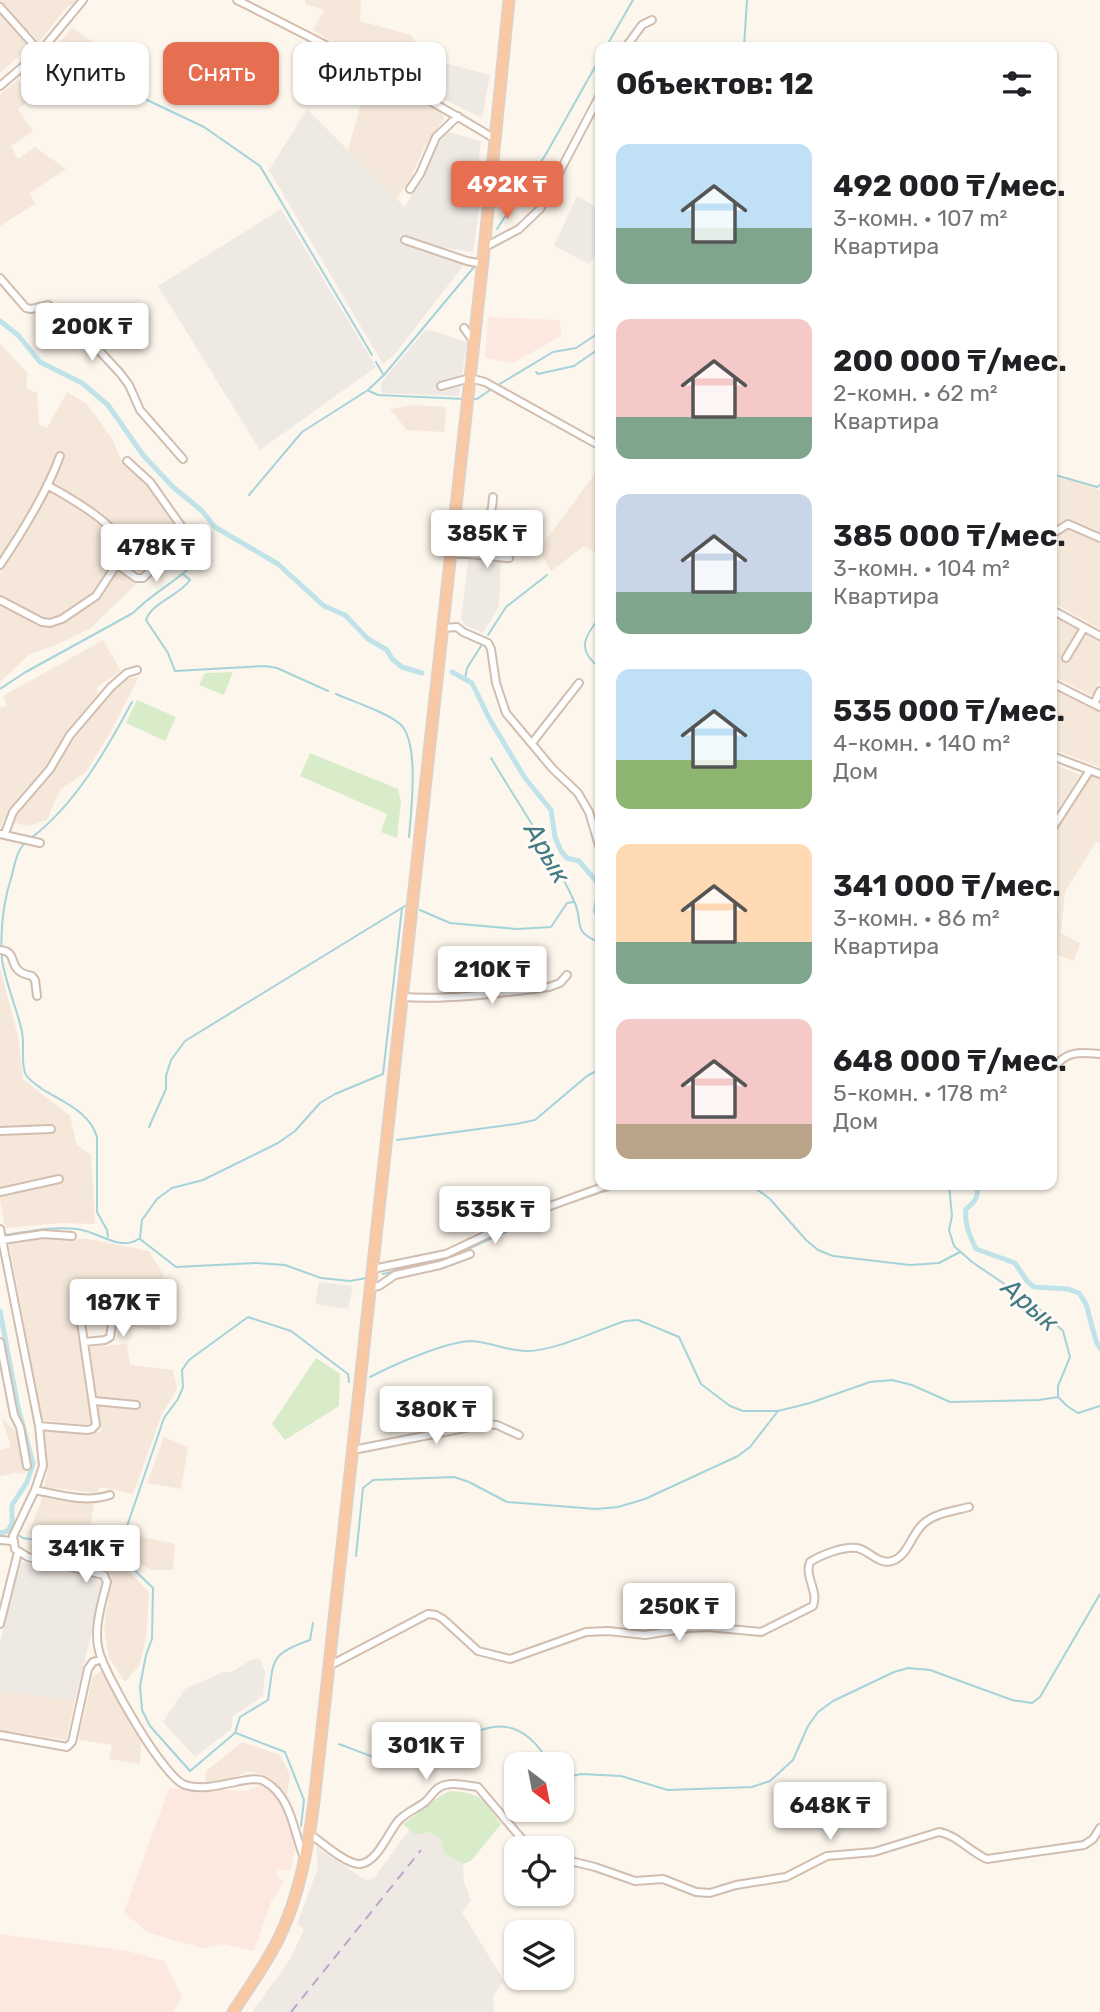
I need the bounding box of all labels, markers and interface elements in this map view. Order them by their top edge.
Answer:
chip: Купить [21,42,149,105]
chip: Снять [163,42,279,105]
chip: Фильтры [293,42,446,105]
icon: filters [998,65,1036,103]
text: Объектов: 12 [616,66,814,102]
pin: 492K ₸ [450,162,564,221]
text: 492 000 ₸/мес. [833,168,1066,204]
text: 492K ₸ [467,170,547,198]
icon: home [672,172,756,256]
text: 3-комн. · 107 m² [833,204,1007,232]
text: Квартира [833,232,939,260]
pin: 200K ₸ [35,304,149,363]
text: 200K ₸ [52,312,132,340]
text: 200 000 ₸/мес. [833,343,1067,379]
icon: home [672,347,756,431]
text: 2-комн. · 62 m² [833,379,998,407]
text: Квартира [833,407,939,435]
pin: 385K ₸ [430,510,544,570]
text: 385 000 ₸/мес. [833,518,1066,554]
text: 385K ₸ [447,519,527,547]
icon: home [672,522,756,606]
pin: 478K ₸ [99,524,213,584]
text: 478K ₸ [117,533,195,561]
text: 3-комн. · 104 m² [833,554,1010,582]
text: Квартира [833,582,939,610]
text: 535 000 ₸/мес. [833,693,1065,729]
icon: home [672,697,756,781]
text: 4-комн. · 140 m² [833,729,1010,757]
text: Дом [833,757,878,785]
water label: Арык [516,815,577,889]
text: 341 000 ₸/мес. [833,868,1061,904]
icon: home [672,872,756,956]
text: 3-комн. · 86 m² [833,904,1000,932]
text: Квартира [833,932,939,960]
pin: 210K ₸ [435,946,549,1006]
text: 210K ₸ [454,955,530,983]
text: 648 000 ₸/мес. [833,1043,1067,1079]
icon: home [672,1047,756,1131]
text: 5-комн. · 178 m² [833,1079,1007,1107]
text: Дом [833,1107,878,1135]
pin: 535K ₸ [438,1186,552,1246]
text: 535K ₸ [455,1195,535,1223]
water label: Арык [994,1271,1065,1338]
pin: 187K ₸ [66,1280,180,1339]
text: 187K ₸ [86,1288,160,1316]
pin: 380K ₸ [379,1386,493,1446]
text: 380K ₸ [396,1395,476,1423]
pin: 341K ₸ [29,1526,143,1585]
text: 341K ₸ [48,1534,124,1562]
pin: 250K ₸ [622,1584,736,1643]
text: 250K ₸ [639,1592,719,1620]
pin: 301K ₸ [369,1722,483,1782]
text: 301K ₸ [388,1731,464,1759]
north arrow [504,1752,574,1822]
map controls [504,1752,574,1990]
pin: 648K ₸ [773,1783,887,1842]
text: 648K ₸ [790,1791,870,1819]
button: locate [504,1836,574,1906]
button: layers [504,1920,574,1990]

